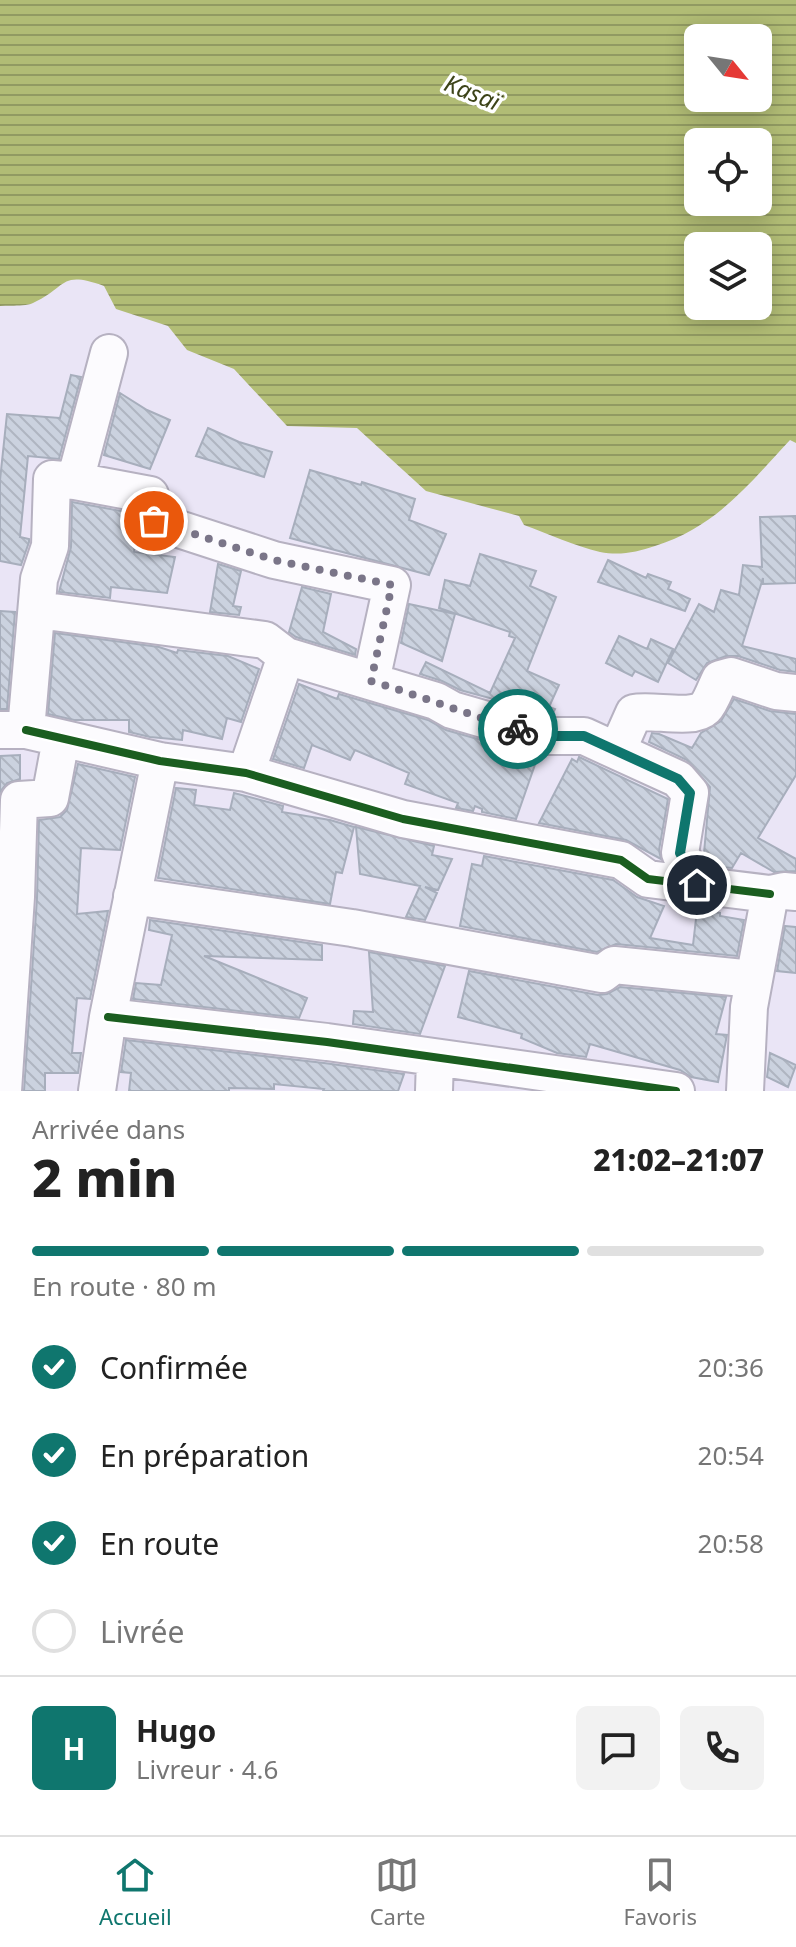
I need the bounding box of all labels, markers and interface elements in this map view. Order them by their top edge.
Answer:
north arrow [684,24,772,112]
map controls [684,24,772,320]
water label: Kasaï [440,66,508,119]
button: locate [684,128,772,216]
button: layers [684,232,772,320]
pin [120,487,188,555]
icon: bag [132,499,176,543]
courier [478,689,558,769]
icon: bike [496,707,540,751]
pin [663,851,731,919]
icon: home [675,863,719,907]
text: Arrivée dans [32,1111,185,1147]
text: 21:02–21:07 [593,1139,764,1180]
text: 2 min [32,1141,177,1212]
text: En route · 80 m [32,1268,217,1304]
icon: check [32,1345,76,1389]
text: Confirmée [100,1347,248,1388]
text: 20:36 [698,1349,764,1385]
icon: check [32,1433,76,1477]
text: En préparation [100,1435,309,1476]
text: 20:54 [698,1437,764,1473]
icon: check [32,1521,76,1565]
text: En route [100,1523,219,1564]
text: 20:58 [698,1525,764,1561]
text: Livrée [100,1611,184,1652]
button: chat [576,1706,660,1790]
button: phone [680,1706,764,1790]
text: Hugo [136,1710,216,1751]
text: H [63,1728,85,1769]
text: Livreur · 4.6 [136,1751,278,1787]
tab: Accueil [99,1853,172,1931]
tab: Carte [370,1853,425,1931]
tab: Favoris [623,1853,697,1931]

